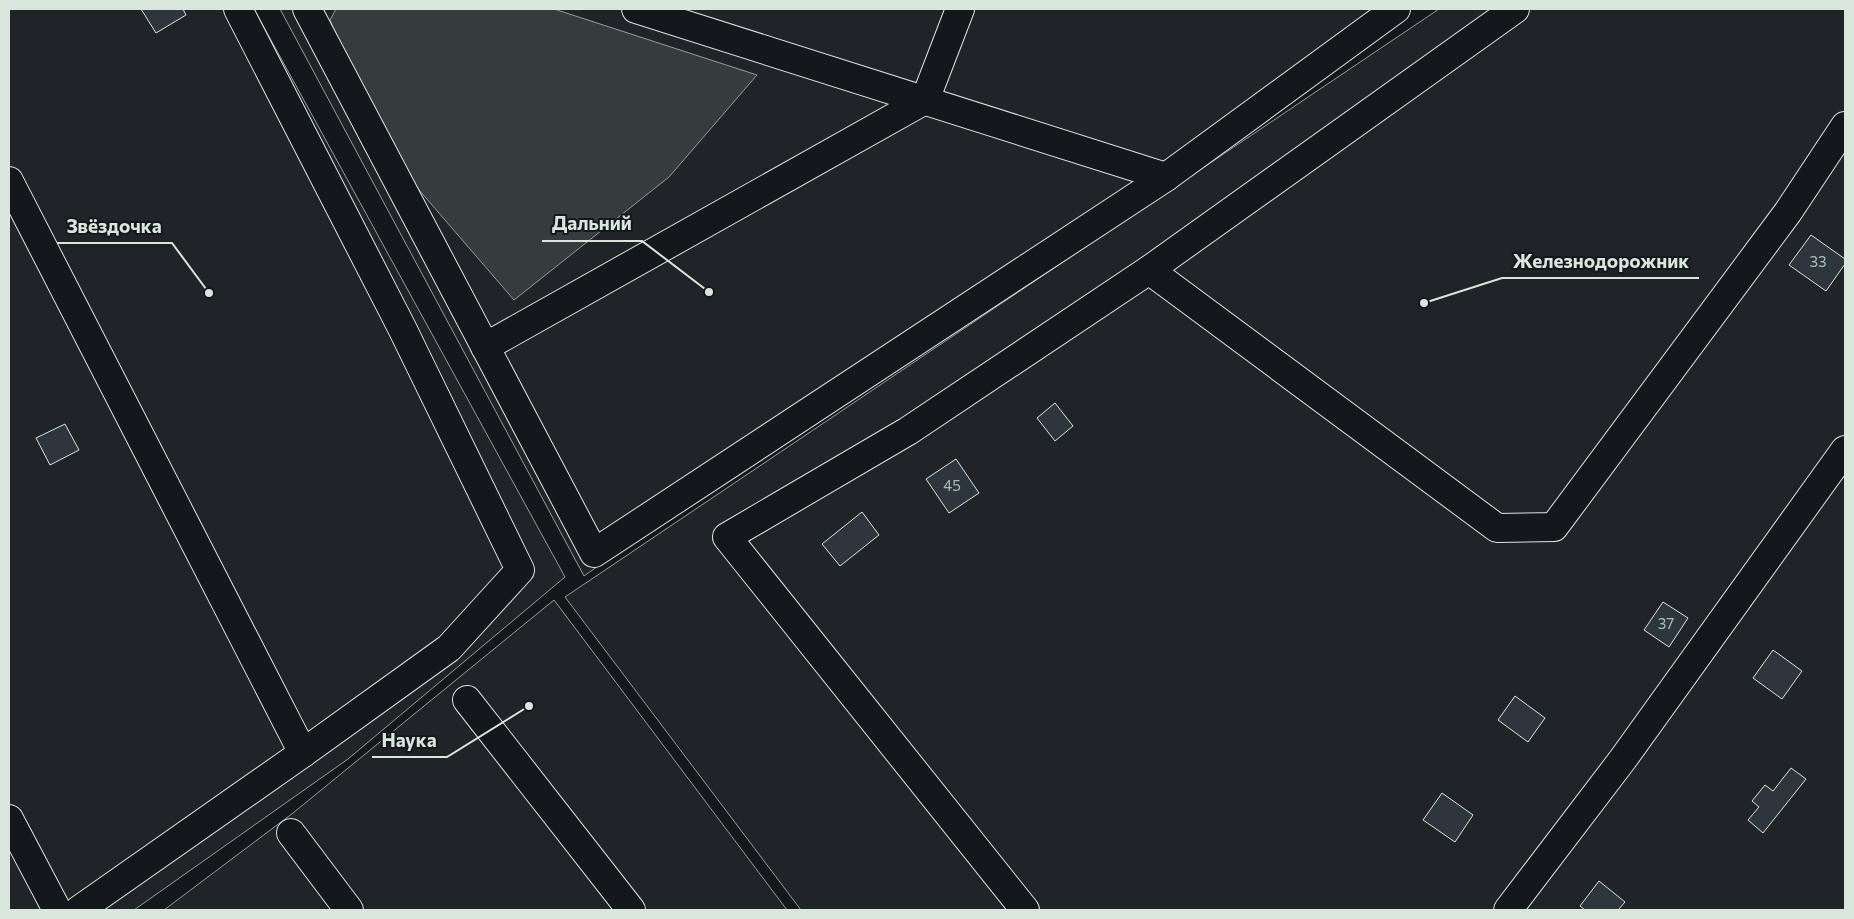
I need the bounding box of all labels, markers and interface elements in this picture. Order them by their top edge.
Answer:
callout: Дальний [542,207,642,241]
callout: Звёздочка [57,209,172,243]
text: Дальний [552,211,632,234]
text: Звёздочка [66,214,162,237]
callout: Железнодорожник [1502,244,1699,278]
text: Железнодорожник [1513,249,1689,272]
house number: 33 [1809,252,1827,270]
house number: 45 [943,476,961,494]
house number: 37 [1658,614,1674,632]
callout: Наука [372,723,447,757]
text: Наука [381,728,437,751]

